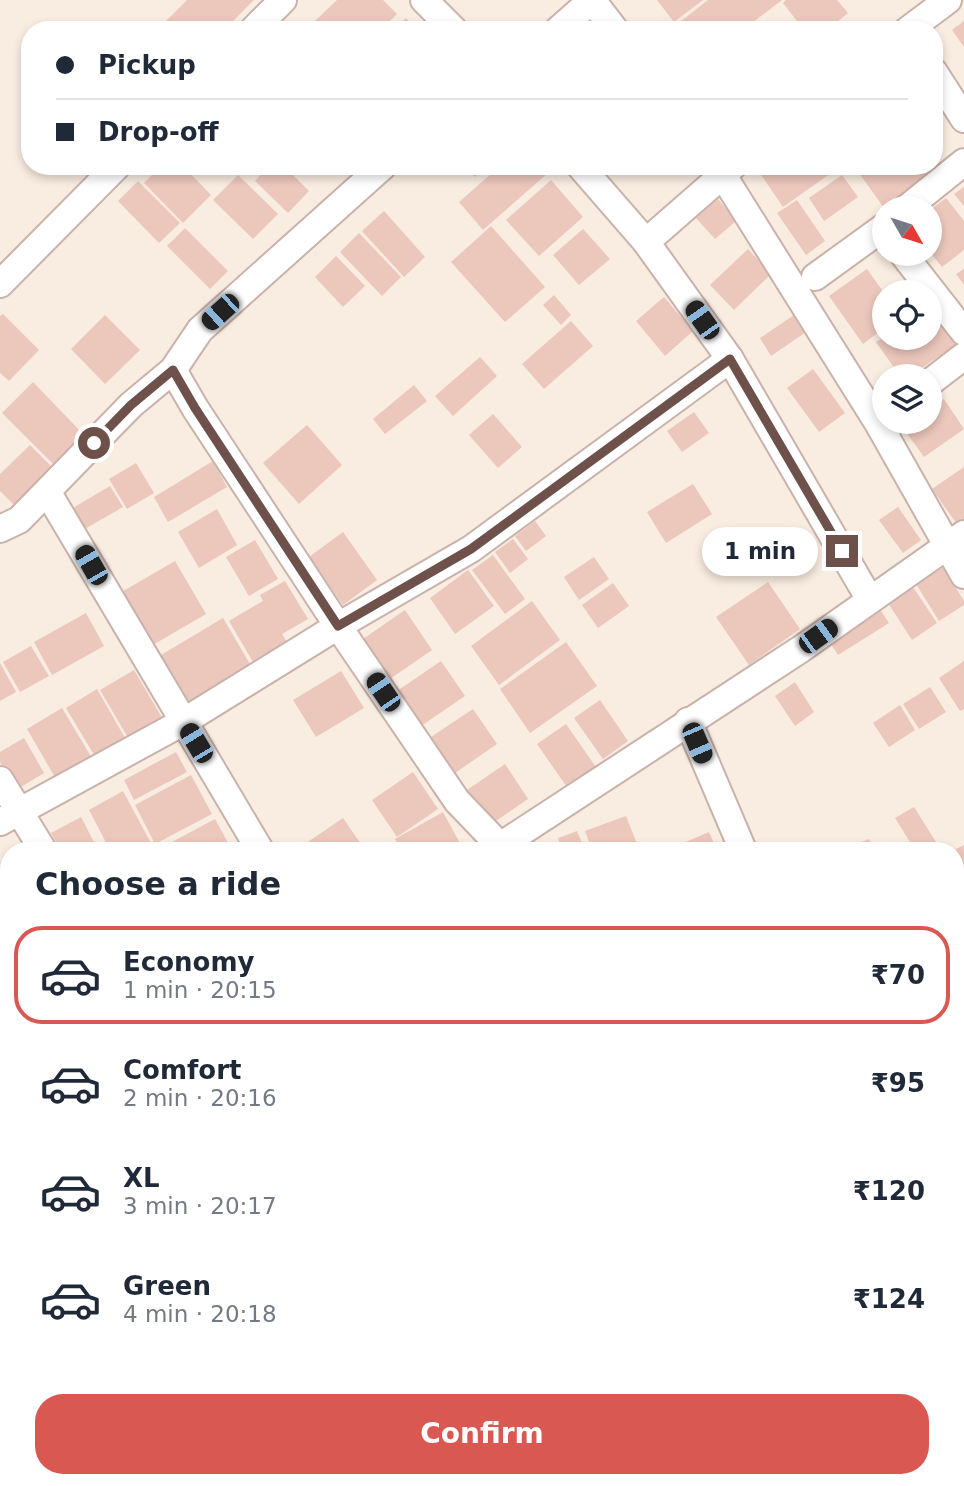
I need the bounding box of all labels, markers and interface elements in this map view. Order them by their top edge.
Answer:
text: Pickup [98,50,196,80]
text: Drop-off [98,117,219,147]
north arrow [872,196,942,266]
map controls [872,196,942,434]
button: locate [872,280,942,350]
car [198,290,243,334]
car [682,297,723,343]
button: layers [872,364,942,434]
route start [78,427,110,459]
callout: 1 min [702,526,818,576]
route end [826,535,858,567]
text: 1 min [724,538,796,564]
car [72,542,111,588]
car [795,615,842,657]
car [363,669,404,715]
car [177,720,216,766]
car [680,720,715,766]
text: Choose a ride [35,865,281,903]
icon: car [39,944,102,1007]
text: Economy [123,947,254,977]
text: ₹70 [871,960,925,990]
text: 1 min · 20:15 [123,977,277,1003]
icon: car [39,1052,102,1115]
text: Comfort [123,1055,241,1085]
text: ₹95 [871,1068,925,1098]
text: 2 min · 20:16 [123,1085,277,1111]
icon: car [39,1160,102,1223]
text: XL [123,1163,160,1193]
text: ₹120 [853,1176,925,1206]
text: 3 min · 20:17 [123,1193,277,1219]
icon: car [39,1268,102,1331]
text: Green [123,1271,211,1301]
text: ₹124 [853,1284,925,1314]
text: 4 min · 20:18 [123,1301,277,1327]
button: Confirm [35,1394,929,1474]

